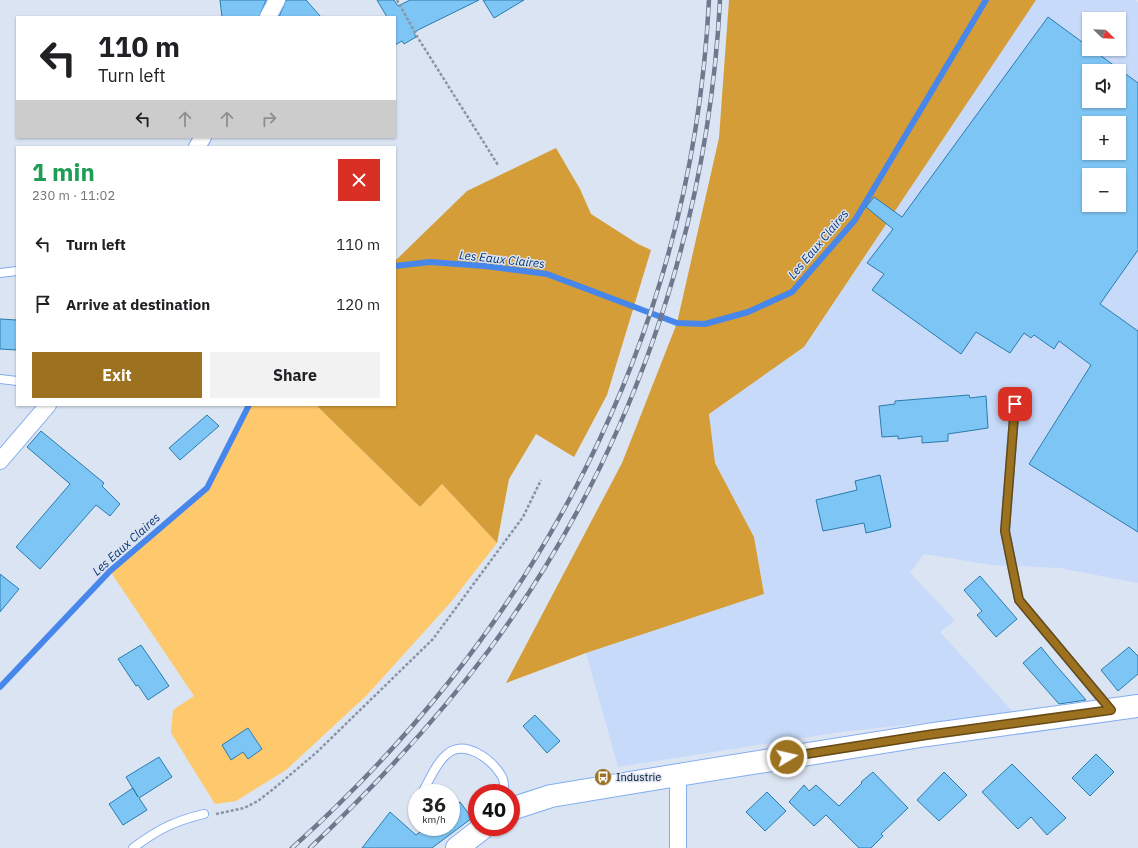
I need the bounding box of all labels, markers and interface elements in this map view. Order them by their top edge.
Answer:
north arrow [1082,12,1126,56]
map controls [1082,12,1126,212]
text: 110 m [98,28,180,65]
icon: left [32,32,84,84]
text: Turn left [98,64,166,87]
button: sound [1082,64,1126,108]
icon: left [132,108,154,130]
icon: ahead [174,108,196,130]
icon: ahead [216,108,238,130]
icon: right [258,108,280,130]
button: + [1082,116,1126,160]
text: 1 min [32,156,95,188]
button: close [338,159,380,201]
button: − [1082,168,1126,212]
text: 230 m · 11:02 [32,187,115,204]
water label: Les Eaux Claires [785,206,852,282]
icon: left [32,233,54,255]
text: Turn left [66,235,126,254]
text: 110 m [336,235,380,254]
water label: Les Eaux Claires [458,247,546,271]
icon: arrive [32,293,54,315]
text: Arrive at destination [66,295,210,314]
text: 120 m [336,295,380,314]
button: Exit [32,352,202,398]
button: Share [210,352,380,398]
pin [998,387,1032,421]
icon: arrive [1004,393,1026,415]
water label: Les Eaux Claires [89,509,163,578]
position arrow [766,736,808,778]
bus stop icon: Industrie [593,767,613,787]
place label: Industrie [616,770,661,784]
speed limit sign: 40 [468,784,520,836]
text: 36 [422,791,446,818]
text: km/h [422,813,446,826]

